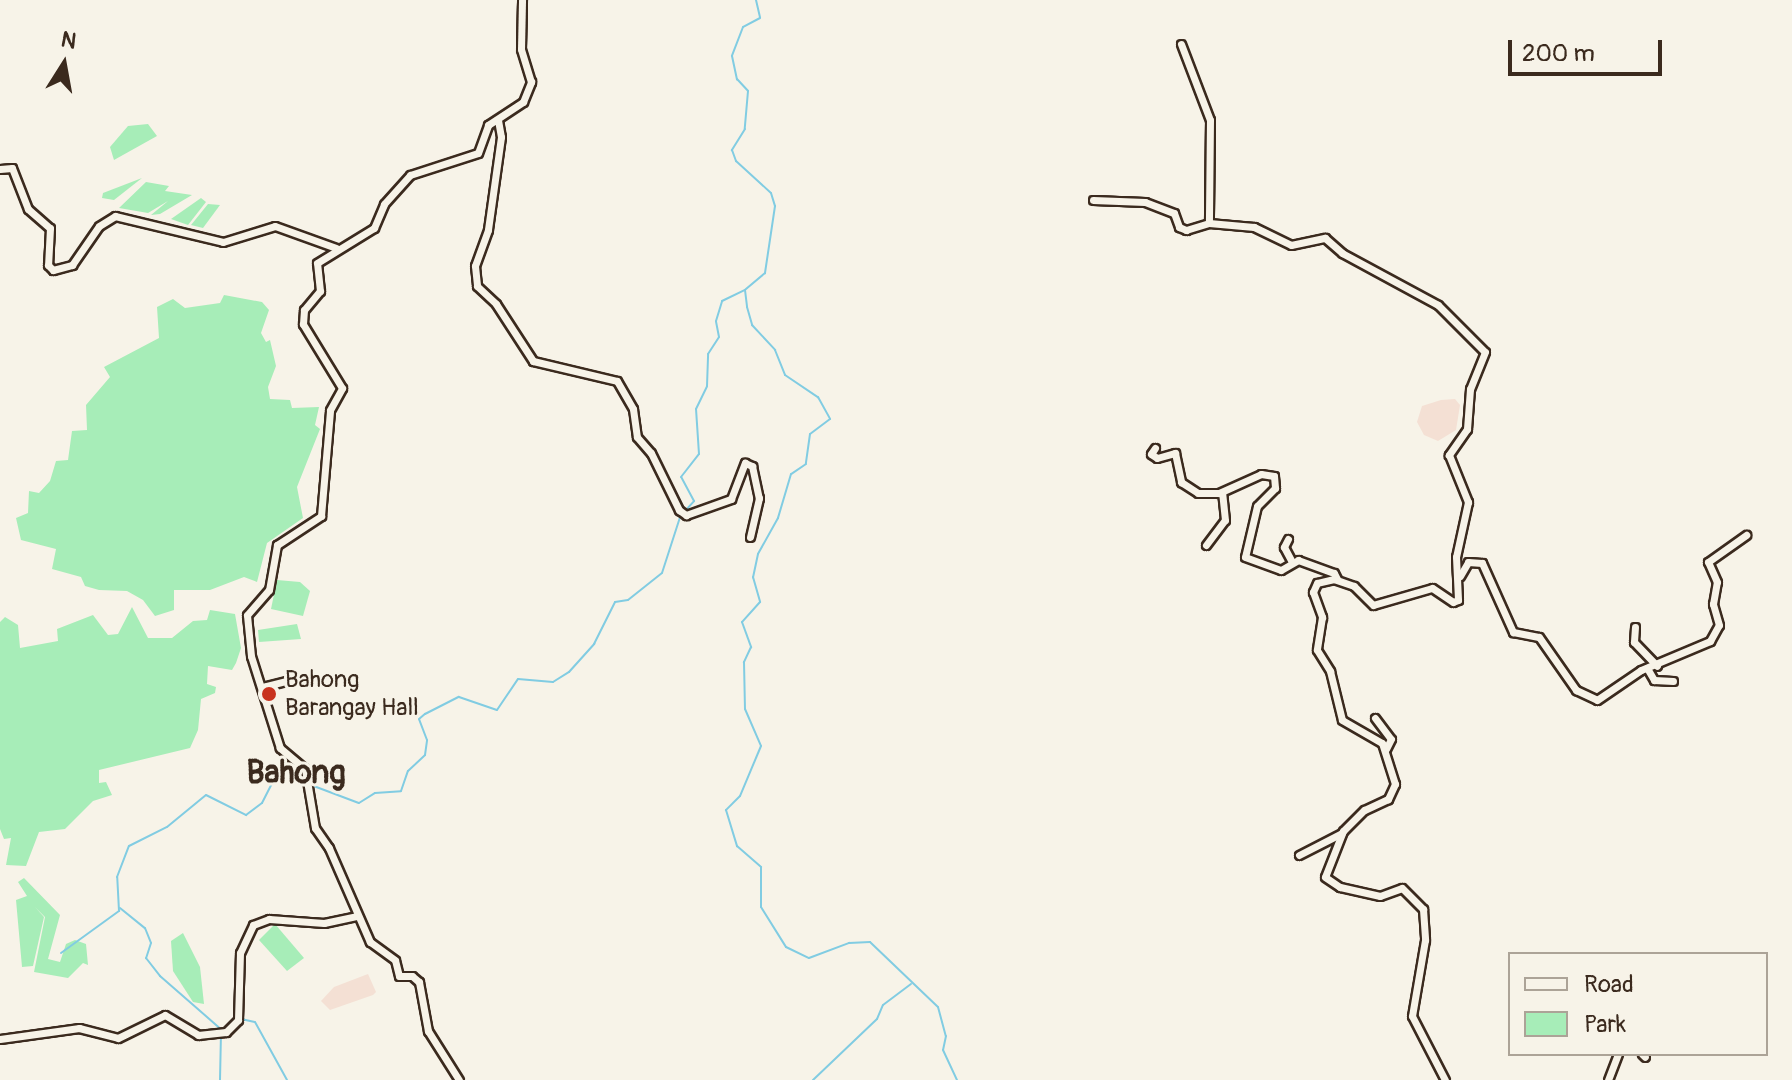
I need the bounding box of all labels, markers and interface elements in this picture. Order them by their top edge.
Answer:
north arrow [24,24,104,104]
scale bar [1512,24,1666,74]
text: N [59,25,79,56]
text: 200 m [1522,39,1595,68]
place label: Bahong Barangay Hall [285,666,419,722]
marker: Bahong Barangay Hall [260,685,278,703]
district label: Bahong [246,754,346,792]
legend [1508,952,1768,1056]
text: Road [1584,970,1634,999]
text: Park [1584,1010,1626,1039]

